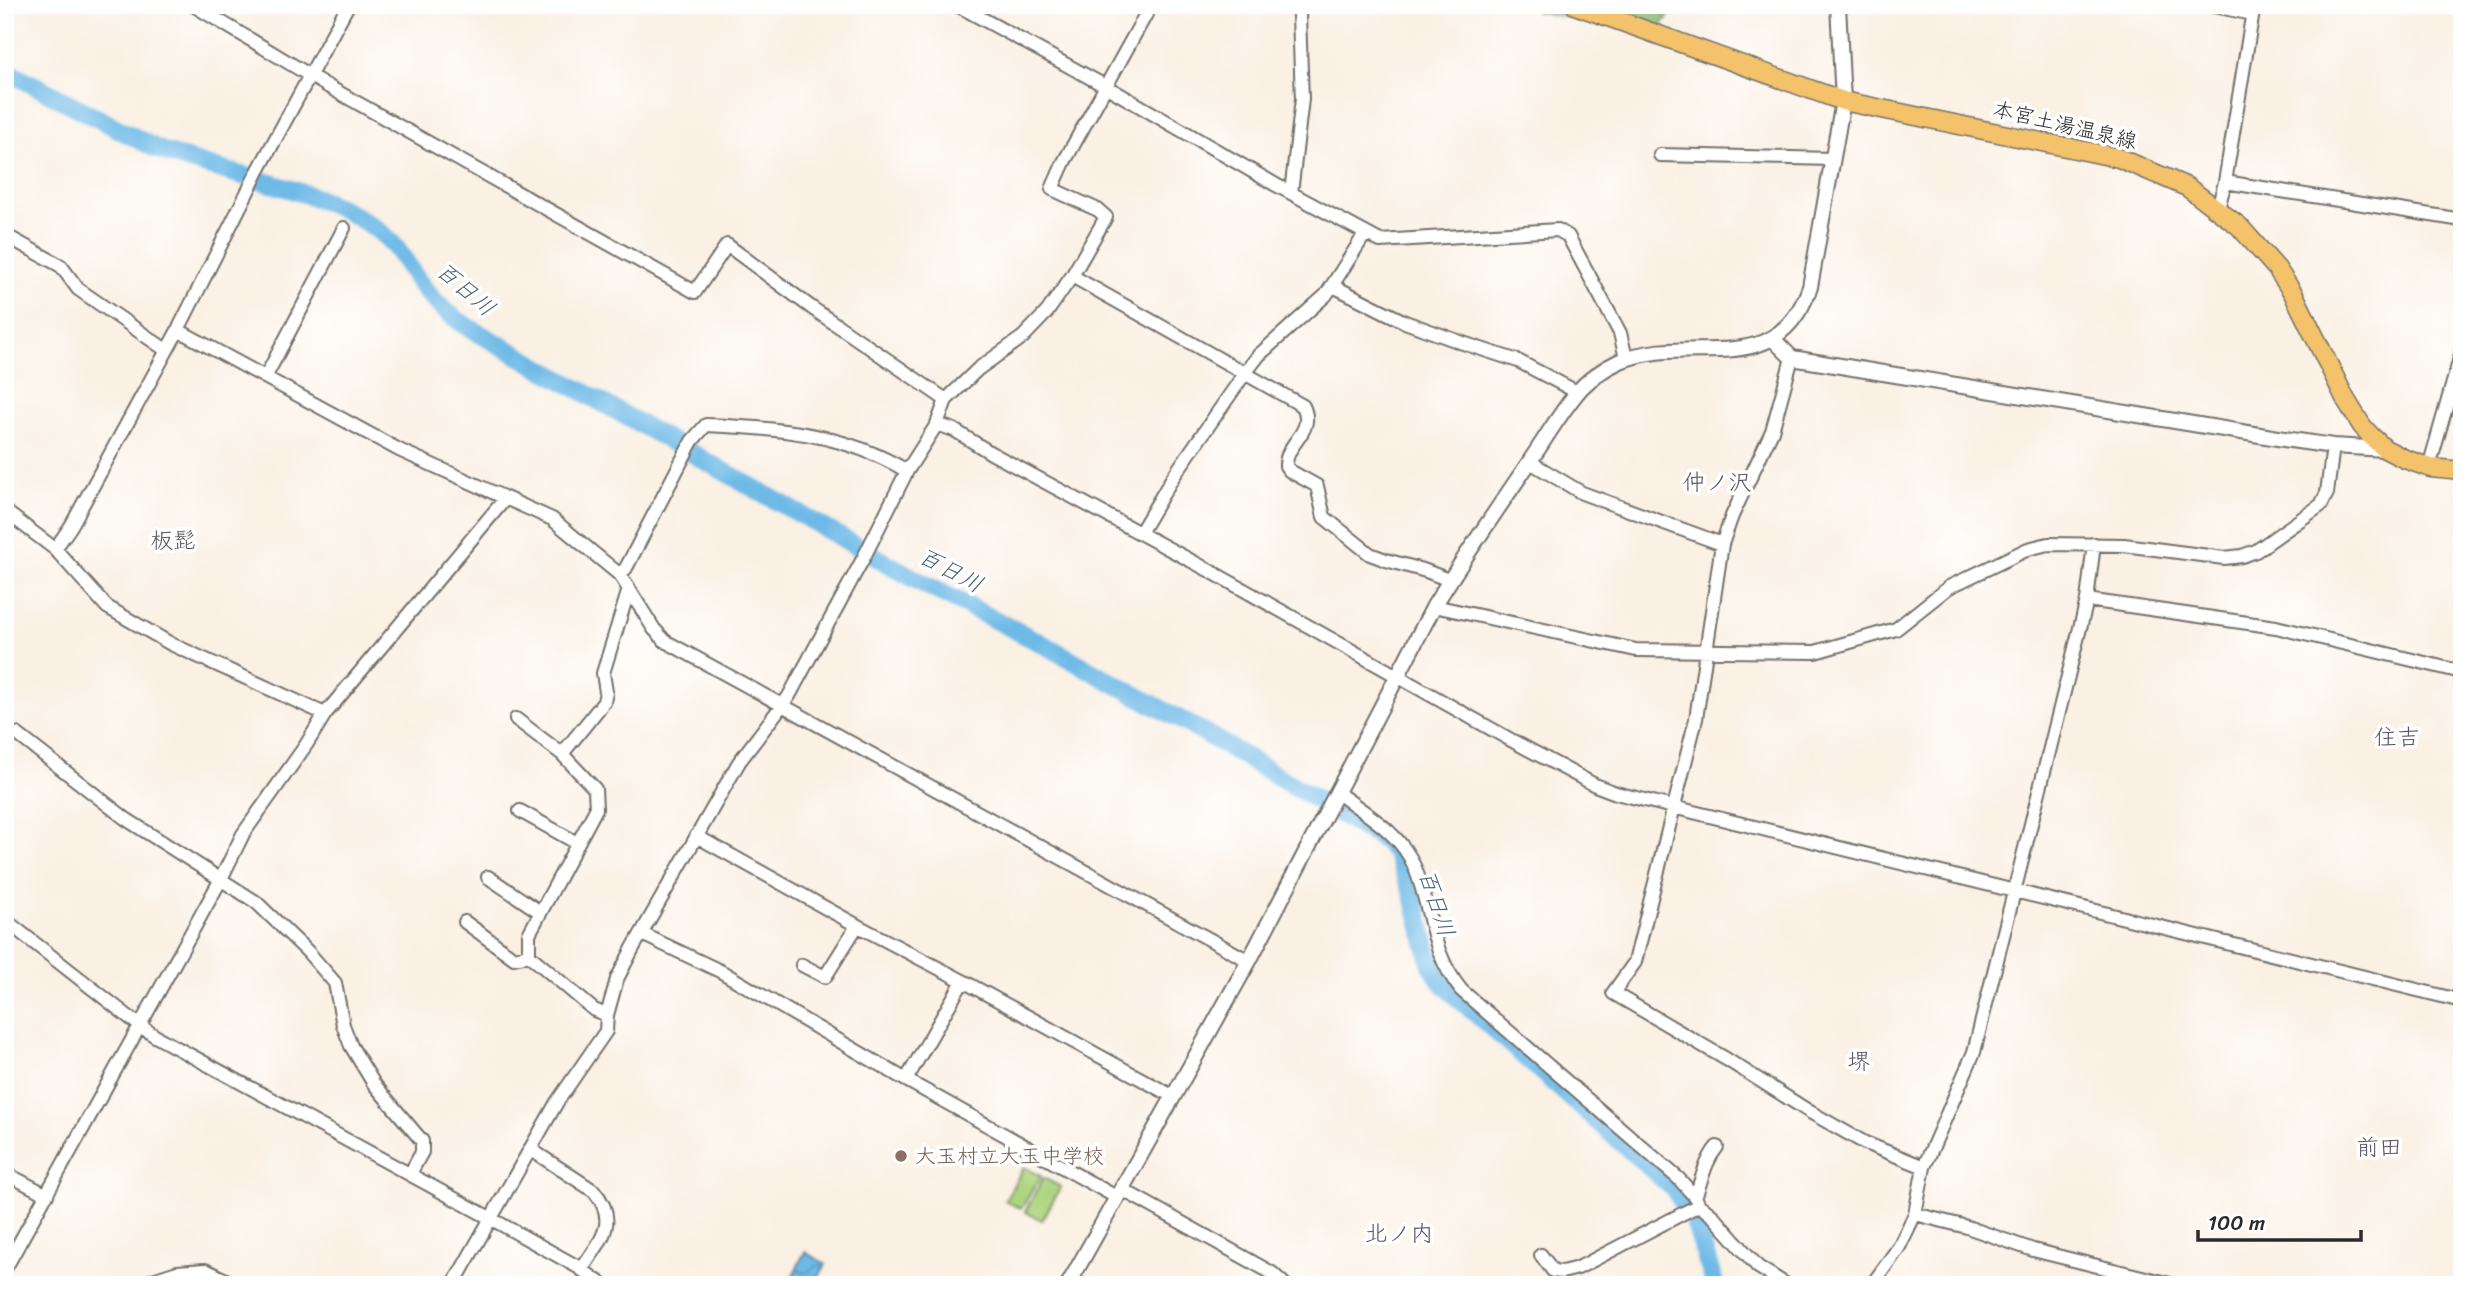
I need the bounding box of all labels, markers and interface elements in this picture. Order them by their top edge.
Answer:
street label: 本宮土湯温泉線 [1989,90,2141,160]
water label: 百日川 [426,251,505,327]
district label: 仲ノ沢 [1683,462,1752,503]
district label: 板髭 [150,520,196,561]
water label: 百日川 [911,536,991,605]
district label: 住吉 [2374,717,2420,758]
water label: 百日川 [1406,864,1467,942]
district label: 堺 [1848,1041,1871,1082]
district label: 前田 [2356,1127,2402,1168]
place label: 大玉村立大玉中学校 [915,1137,1104,1175]
marker: 大玉村立大玉中学校 [893,1148,909,1164]
scale bar [2198,1199,2360,1243]
text: 100 m [2208,1204,2265,1242]
district label: 北ノ内 [1365,1213,1434,1254]

